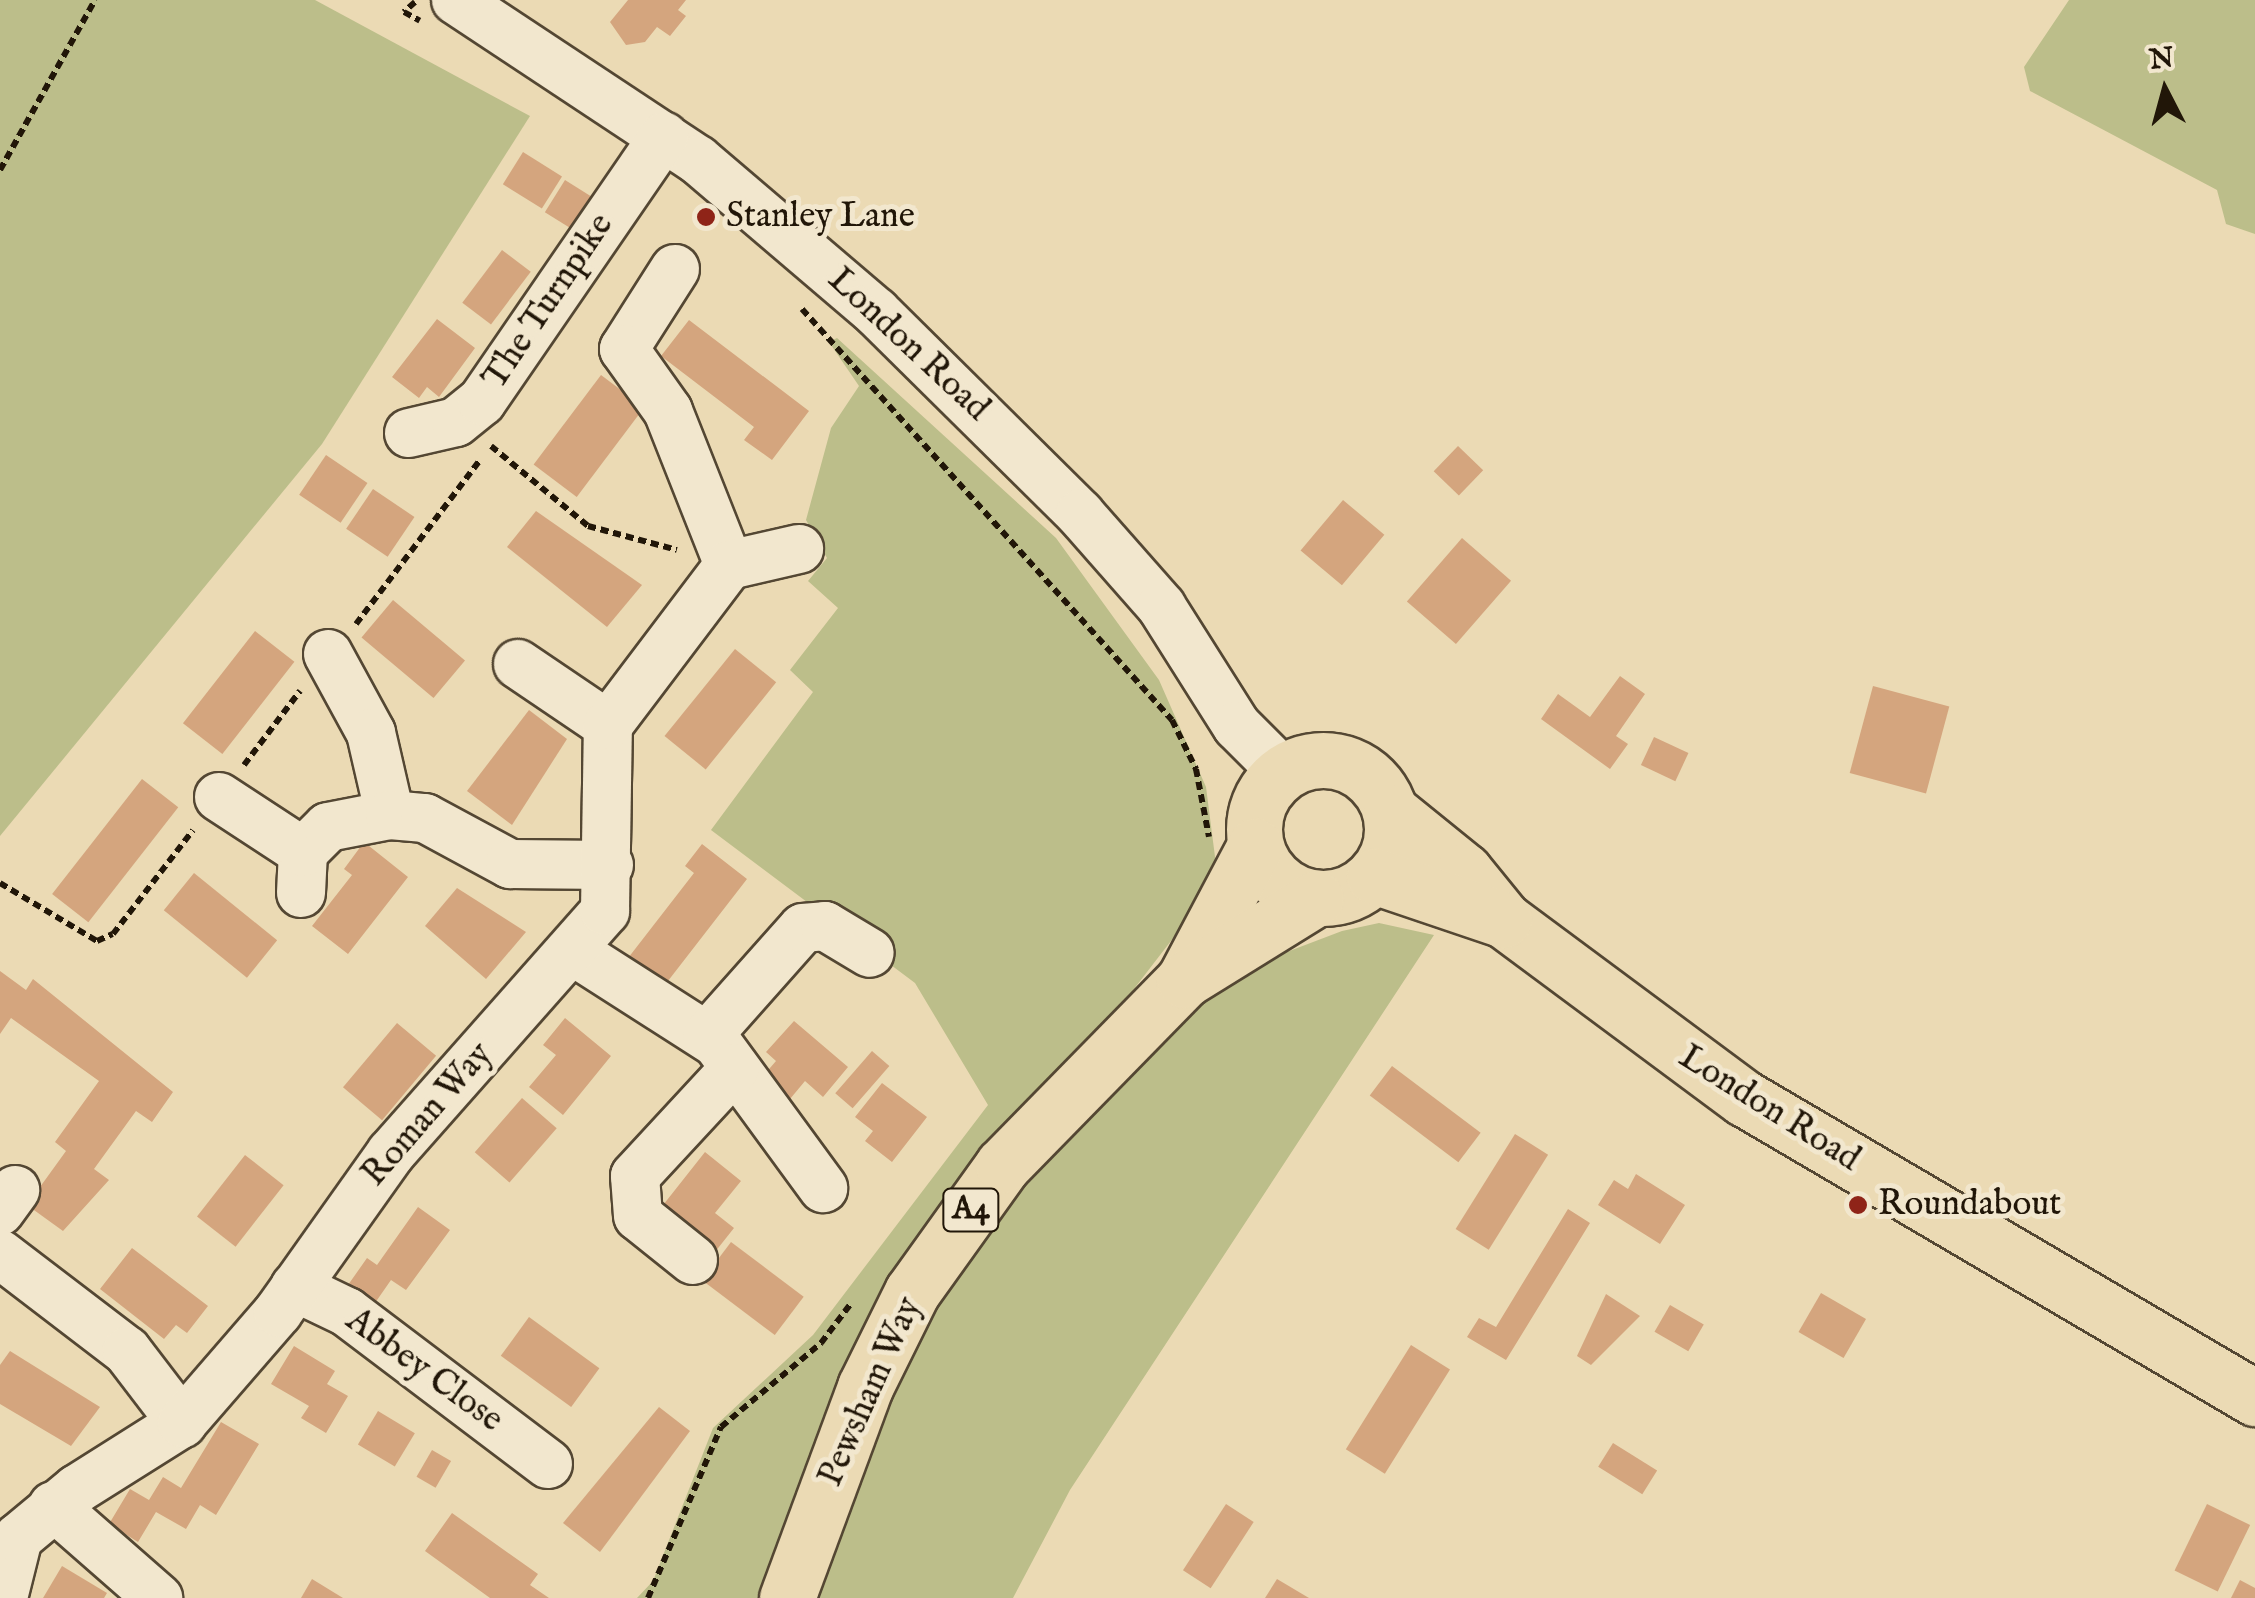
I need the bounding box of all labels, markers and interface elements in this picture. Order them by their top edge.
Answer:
north arrow [2115,40,2215,140]
text: N [2148,41,2176,78]
place label: Stanley Lane [726,196,915,238]
street label: The Turnpike [475,206,623,398]
marker: Stanley Lane [695,206,717,228]
street label: London Road [819,260,997,430]
street label: Roman Way [354,1034,502,1196]
street label: London Road [1671,1037,1867,1181]
road number: A4 [941,1183,1001,1237]
place label: Roundabout [1878,1184,2061,1226]
marker: Roundabout [1847,1194,1869,1216]
street label: Pewsham Way [811,1291,931,1493]
street label: Abbey Close [337,1300,511,1442]

